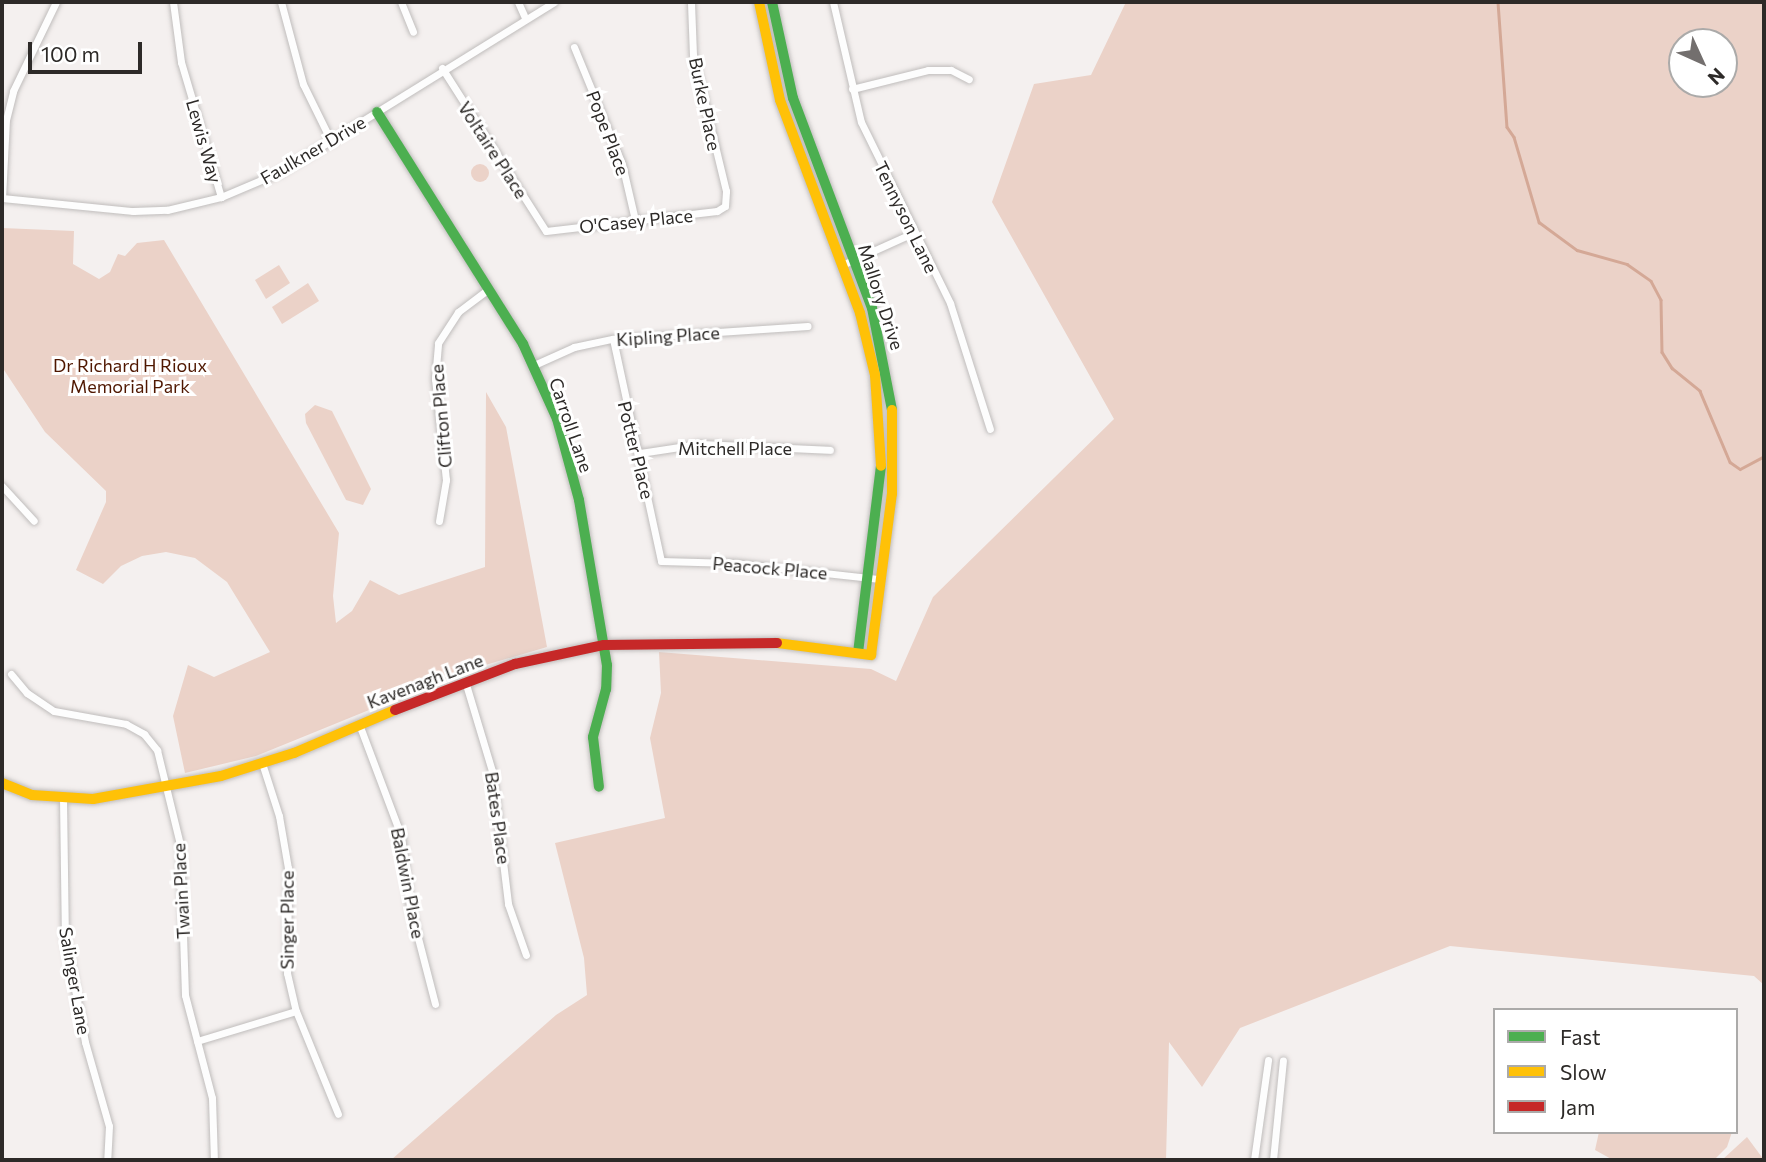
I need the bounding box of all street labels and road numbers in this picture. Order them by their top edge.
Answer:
street label: Burke Place [685,55,725,153]
street label: Pope Place [582,88,634,178]
street label: Lewis Way [182,97,226,185]
street label: Voltaire Place [454,97,532,203]
street label: Faulkner Drive [257,111,369,189]
street label: Tennyson Lane [870,158,942,276]
street label: O'Casey Place [578,204,694,238]
street label: Mallory Drive [854,241,908,353]
street label: Kipling Place [616,322,720,350]
street label: Clifton Place [426,363,456,469]
street label: Carroll Lane [545,375,597,475]
street label: Potter Place [613,399,659,501]
street label: Mitchell Place [678,437,792,459]
street label: Peacock Place [712,552,828,584]
street label: Kavenagh Lane [364,649,486,713]
street label: Bates Place [481,770,515,866]
street label: Baldwin Place [387,826,429,940]
street label: Twain Place [168,842,194,940]
street label: Singer Place [276,871,298,969]
street label: Salinger Lane [55,926,95,1036]

